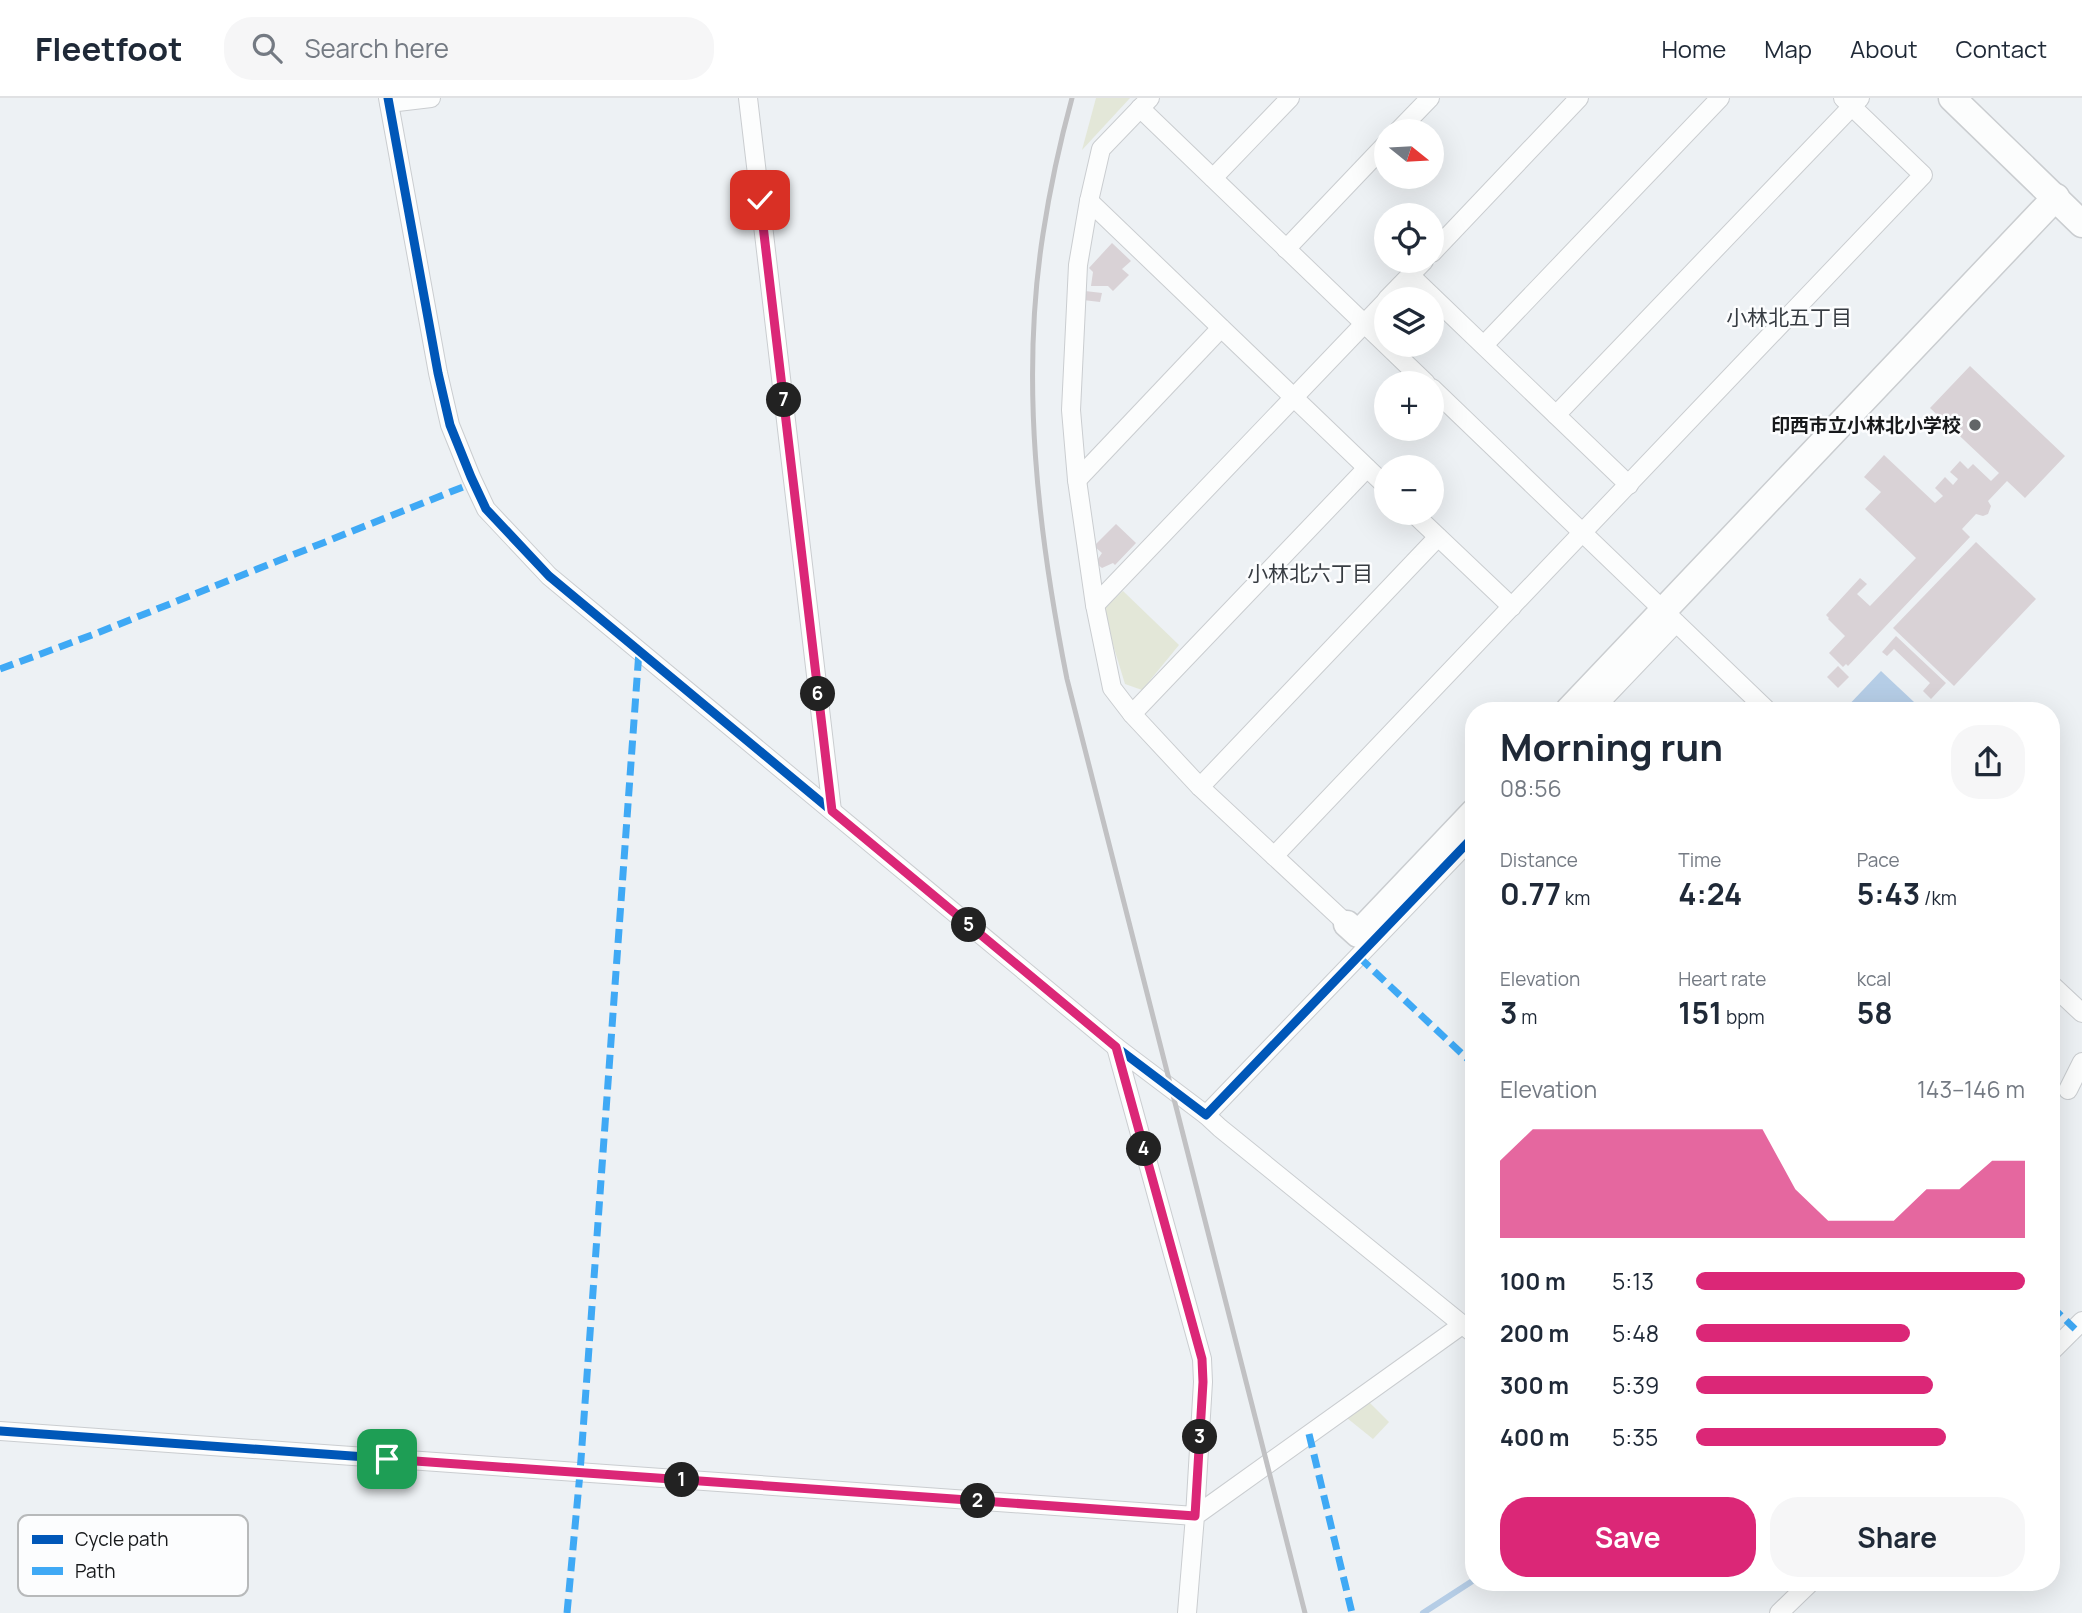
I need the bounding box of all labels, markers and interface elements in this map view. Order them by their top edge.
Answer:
search box [224,17,714,80]
text: Fleetfoot [35,26,182,71]
icon: search [248,29,286,67]
text: Search here [304,30,449,66]
text: Home [1661,32,1726,65]
text: Map [1764,32,1812,65]
text: About [1850,32,1918,65]
text: Contact [1956,32,2047,65]
north arrow [1374,119,1444,189]
map controls [1374,119,1444,525]
pin [730,170,790,230]
icon: check [741,181,779,219]
button: locate [1374,203,1444,273]
button: layers [1374,287,1444,357]
district label: 小林北五丁目 [1726,303,1852,331]
button: + [1374,371,1444,441]
pin: 7 [766,382,802,418]
text: 7 [778,386,789,412]
place label: 印西市立小林北小学校 [1771,412,1961,438]
marker: 印西市立小林北小学校 [1967,417,1983,433]
button: − [1374,455,1444,525]
district label: 小林北六丁目 [1247,559,1373,587]
pin: 6 [800,676,836,712]
text: 6 [812,680,823,706]
text: Morning run [1500,720,1723,772]
button: share [1951,725,2025,799]
text: 08:56 [1500,772,1562,804]
text: Distance [1500,847,1578,873]
text: Time [1678,847,1721,873]
text: Pace [1857,847,1900,873]
text: 0.77 [1500,873,1561,914]
text: 4:24 [1678,873,1742,914]
text: 5:43 [1857,873,1920,914]
text: km [1561,885,1590,911]
text: /km [1920,885,1957,911]
pin: 5 [951,908,986,942]
text: 5 [963,911,974,937]
text: Elevation [1500,966,1580,992]
text: Heart rate [1678,966,1766,992]
text: kcal [1857,966,1891,992]
text: 3 [1500,992,1517,1033]
text: 151 [1678,992,1722,1033]
text: 58 [1857,992,1893,1033]
text: m [1517,1004,1537,1030]
text: bpm [1722,1004,1765,1030]
text: Elevation [1500,1073,1597,1105]
text: 143–146 m [1917,1073,2025,1105]
pin: 4 [1126,1132,1162,1166]
text: 4 [1138,1135,1149,1161]
text: 100 m [1500,1265,1566,1297]
text: 5:13 [1612,1265,1654,1297]
text: 200 m [1500,1317,1569,1349]
text: 5:48 [1612,1317,1659,1349]
text: 300 m [1500,1369,1569,1401]
text: 5:39 [1612,1369,1659,1401]
pin: 3 [1182,1420,1218,1454]
text: 400 m [1500,1421,1570,1453]
text: 5:35 [1612,1421,1658,1453]
text: 3 [1194,1423,1205,1449]
pin [357,1429,417,1489]
icon: arrive [368,1440,406,1478]
pin: 1 [664,1462,700,1498]
text: 1 [677,1466,686,1492]
pin: 2 [960,1484,996,1518]
text: 2 [972,1487,983,1513]
button: Save [1500,1497,1756,1577]
button: Share [1770,1497,2025,1577]
legend [18,1515,248,1596]
text: Cycle path [75,1526,169,1552]
text: Path [75,1558,115,1584]

